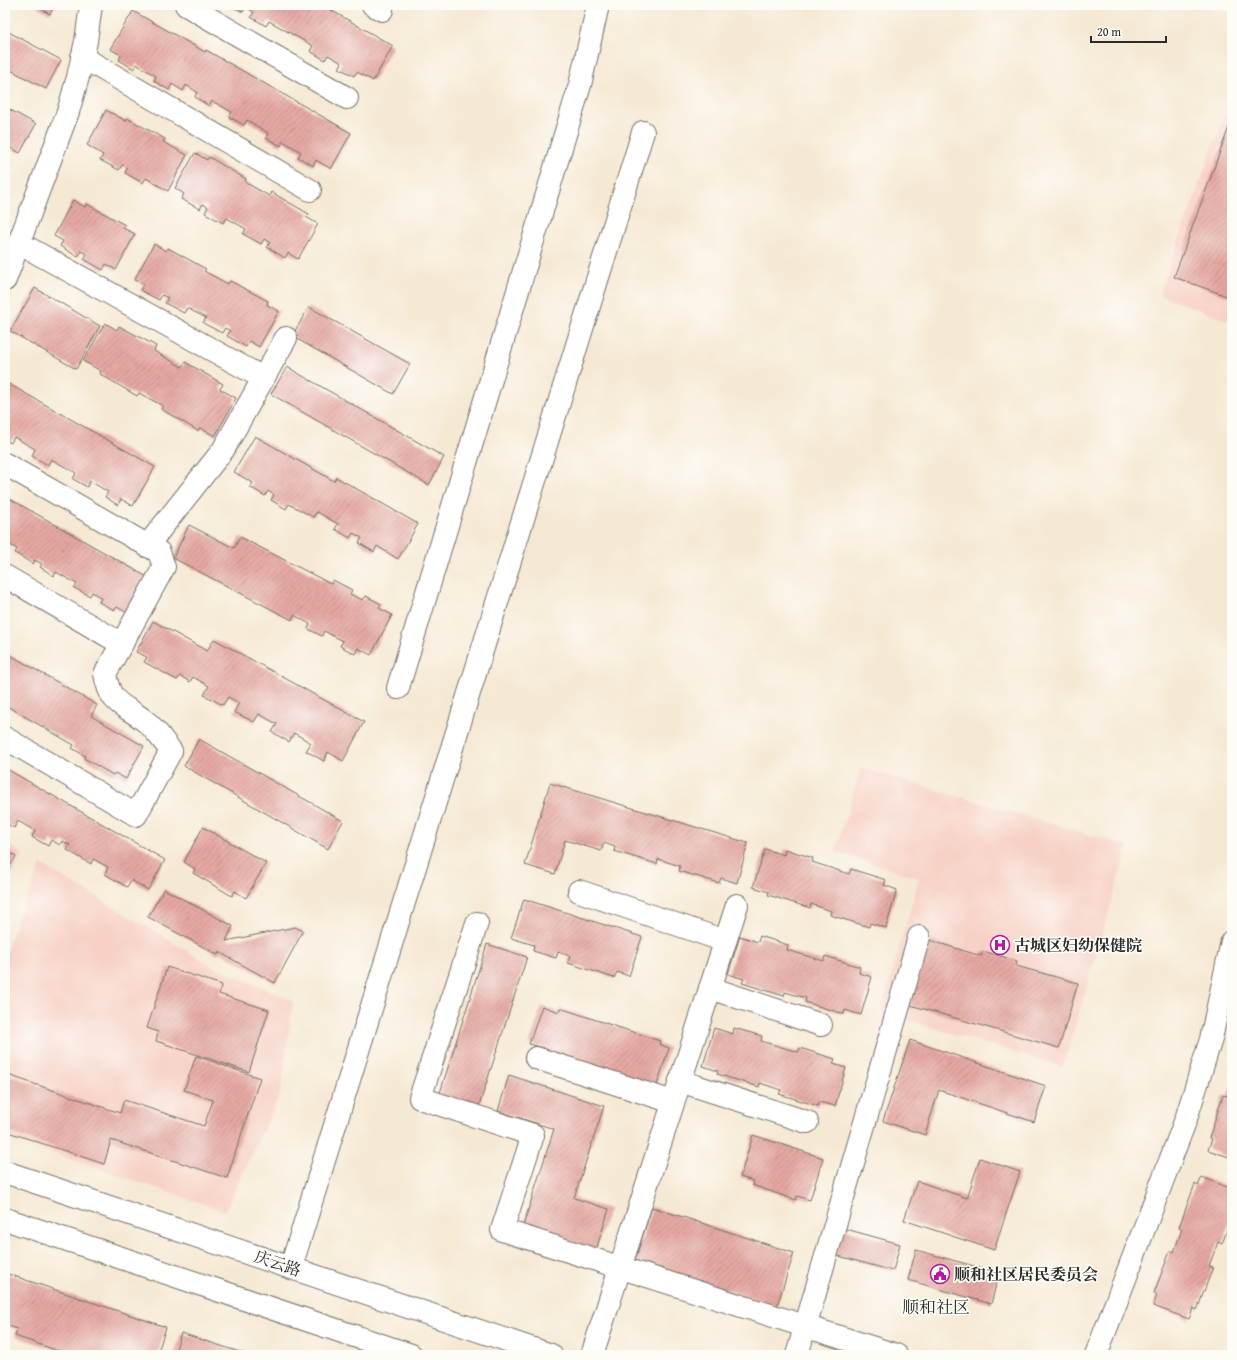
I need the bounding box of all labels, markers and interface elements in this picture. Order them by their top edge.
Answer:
scale bar [1091,18,1166,44]
text: 20 m [1097,23,1121,40]
place label: 古城区妇幼保健院 [1014,933,1142,957]
hospital icon: 古城区妇幼保健院 [989,934,1011,956]
street label: 庆云路 [251,1244,305,1282]
place label: 顺和社区居民委员会 [954,1262,1098,1286]
public building icon: 顺和社区居民委员会 [929,1263,951,1285]
district label: 顺和社区 [902,1294,970,1319]

